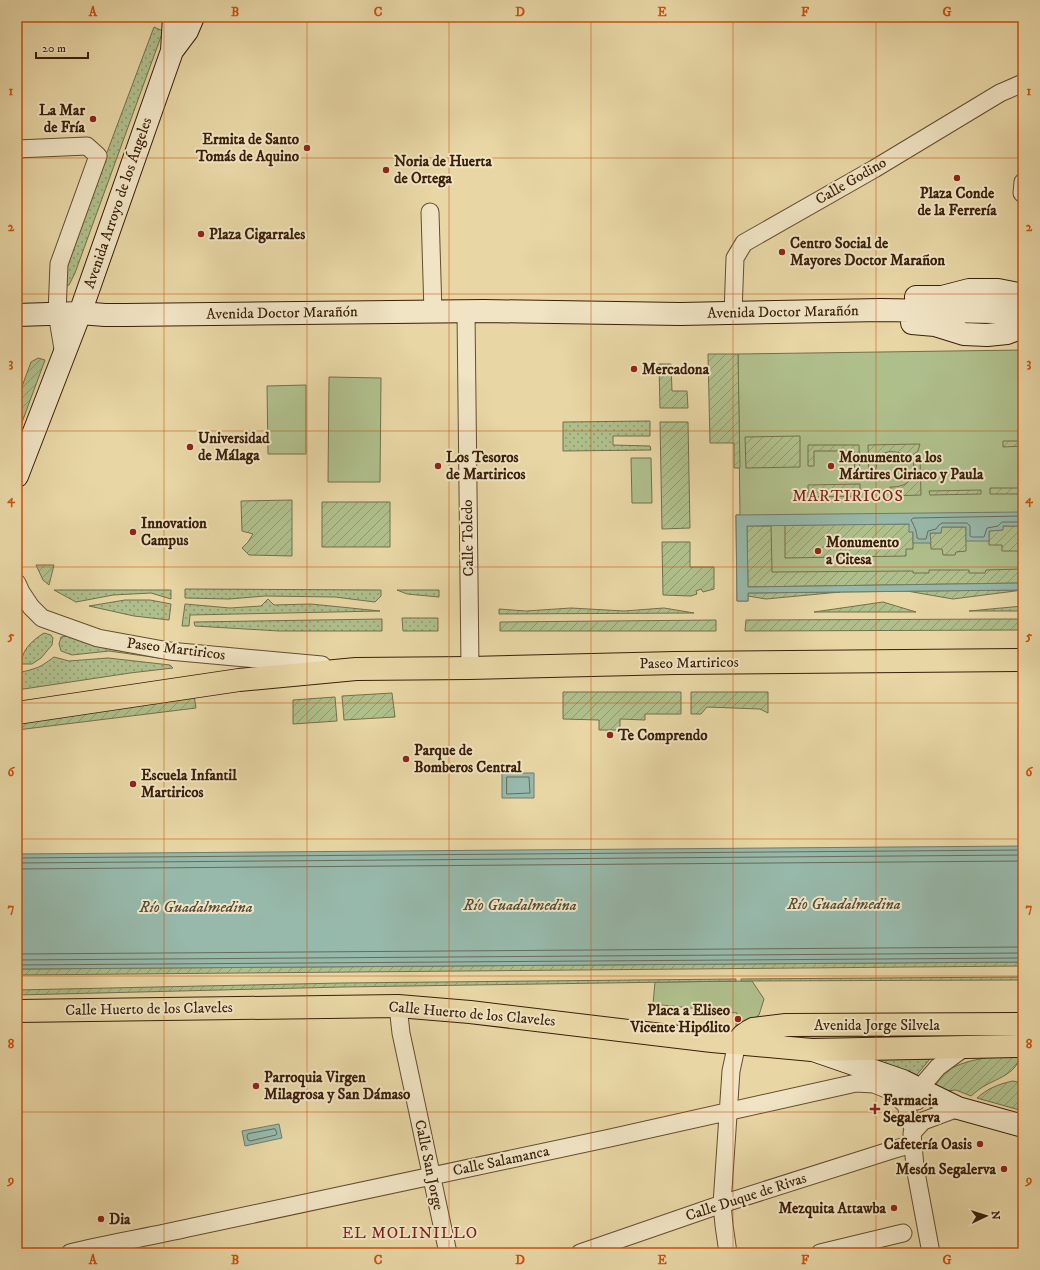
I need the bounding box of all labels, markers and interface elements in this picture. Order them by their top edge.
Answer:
text: A [88,4,98,20]
text: B [231,4,239,20]
text: C [374,4,383,20]
text: D [515,4,525,20]
text: E [657,4,667,20]
text: F [801,4,810,20]
text: G [942,4,952,20]
scale bar [36,34,88,60]
text: 20 m [42,41,66,56]
text: 1 [9,83,14,99]
text: 1 [1027,83,1032,99]
place label: La Mar de Fría [39,101,86,137]
marker: La Mar de Fría [88,114,98,124]
street label: Avenida Arroyo de los Ángeles [79,115,156,291]
place label: Ermita de Santo Tomás de Aquino [195,130,300,167]
marker: Ermita de Santo Tomás de Aquino [302,143,312,153]
place label: Noria de Huerta de Ortega [394,152,492,188]
street label: Calle Godino [812,153,890,209]
marker: Noria de Huerta de Ortega [381,165,391,175]
marker: Plaza Conde de la Ferrería [952,173,962,183]
place label: Plaza Conde de la Ferrería [917,184,997,220]
text: 2 [8,219,15,235]
text: 2 [1026,219,1033,235]
place label: Plaza Cigarrales [209,225,305,244]
marker: Plaza Cigarrales [196,229,206,239]
place label: Centro Social de Mayores Doctor Marañon [790,234,945,270]
marker: Centro Social de Mayores Doctor Marañon [777,247,787,257]
street label: Avenida Doctor Marañón [707,301,859,323]
street label: Avenida Doctor Marañón [206,302,358,324]
text: 3 [9,355,14,371]
text: 3 [1027,355,1032,371]
place label: Mercadona [642,360,710,379]
marker: Mercadona [629,364,639,374]
place label: Universidad de Málaga [198,429,270,465]
marker: Universidad de Málaga [185,442,195,452]
place label: Los Tesoros de Martiricos [446,448,525,484]
place label: Monumento a los Mártires Ciriaco y Paula [839,448,984,484]
marker: Los Tesoros de Martiricos [433,461,443,471]
marker: Monumento a los Mártires Ciriaco y Paula [826,461,836,471]
district label: MARTIRICOS [792,486,904,506]
text: 4 [6,491,15,508]
text: 4 [1024,491,1033,508]
street label: Calle Toledo [458,499,478,577]
place label: Innovation Campus [141,514,207,550]
marker: Innovation Campus [128,527,138,537]
place label: Monumento a Citesa [826,533,900,569]
marker: Monumento a Citesa [813,546,823,556]
text: 5 [7,628,15,644]
text: 5 [1025,628,1033,644]
street label: Paseo Martiricos [126,634,226,664]
street label: Paseo Martiricos [639,653,739,673]
place label: Te Comprendo [617,726,708,745]
marker: Te Comprendo [605,730,615,740]
place label: Parque de Bomberos Central [414,741,522,777]
marker: Parque de Bomberos Central [401,754,411,764]
text: 6 [8,764,16,780]
text: 6 [1026,764,1034,780]
place label: Escuela Infantil Martiricos [141,766,237,802]
marker: Escuela Infantil Martiricos [128,779,138,789]
water label: Río Guadalmedina [786,894,901,914]
water label: Río Guadalmedina [462,895,577,915]
water label: Río Guadalmedina [138,897,253,917]
text: 7 [8,900,15,916]
text: 7 [1026,900,1033,916]
street label: Calle Huerto de los Claveles [388,997,556,1031]
street label: Calle Huerto de los Claveles [65,998,233,1020]
place label: Placa a Eliseo Vicente Hipólito [629,1001,731,1037]
marker: Placa a Eliseo Vicente Hipólito [733,1014,743,1024]
street label: Avenida Jorge Silvela [814,1016,941,1035]
text: 8 [8,1036,15,1052]
text: 8 [1026,1036,1033,1052]
place label: Parroquia Virgen Milagrosa y San Dámaso [264,1068,411,1104]
marker: Parroquia Virgen Milagrosa y San Dámaso [251,1081,261,1091]
place label: Farmacia Segalerva [883,1091,941,1127]
marker: Farmacia Segalerva [870,1104,880,1114]
street label: Calle San Jorge [410,1118,448,1212]
place label: Cafetería Oasis [884,1135,972,1154]
marker: Cafetería Oasis [975,1139,985,1149]
street label: Calle Salamanca [451,1141,552,1180]
place label: Mesón Segalerva [896,1160,997,1179]
marker: Mesón Segalerva [999,1164,1009,1174]
street label: Calle Duque de Rivas [683,1168,809,1226]
text: 9 [7,1172,14,1188]
text: 9 [1025,1172,1032,1188]
north arrow [966,1196,1006,1236]
place label: Mezquita Attawba [778,1199,887,1219]
marker: Mezquita Attawba [889,1203,899,1213]
place label: Dia [109,1210,131,1229]
text: N [988,1210,1002,1220]
marker: Dia [96,1214,106,1224]
district label: EL MOLINILLO [342,1223,478,1243]
text: A [88,1252,98,1268]
text: B [231,1252,239,1268]
text: C [374,1252,383,1268]
text: D [515,1252,525,1268]
text: E [657,1252,667,1268]
text: F [801,1252,810,1268]
text: G [942,1252,952,1268]

